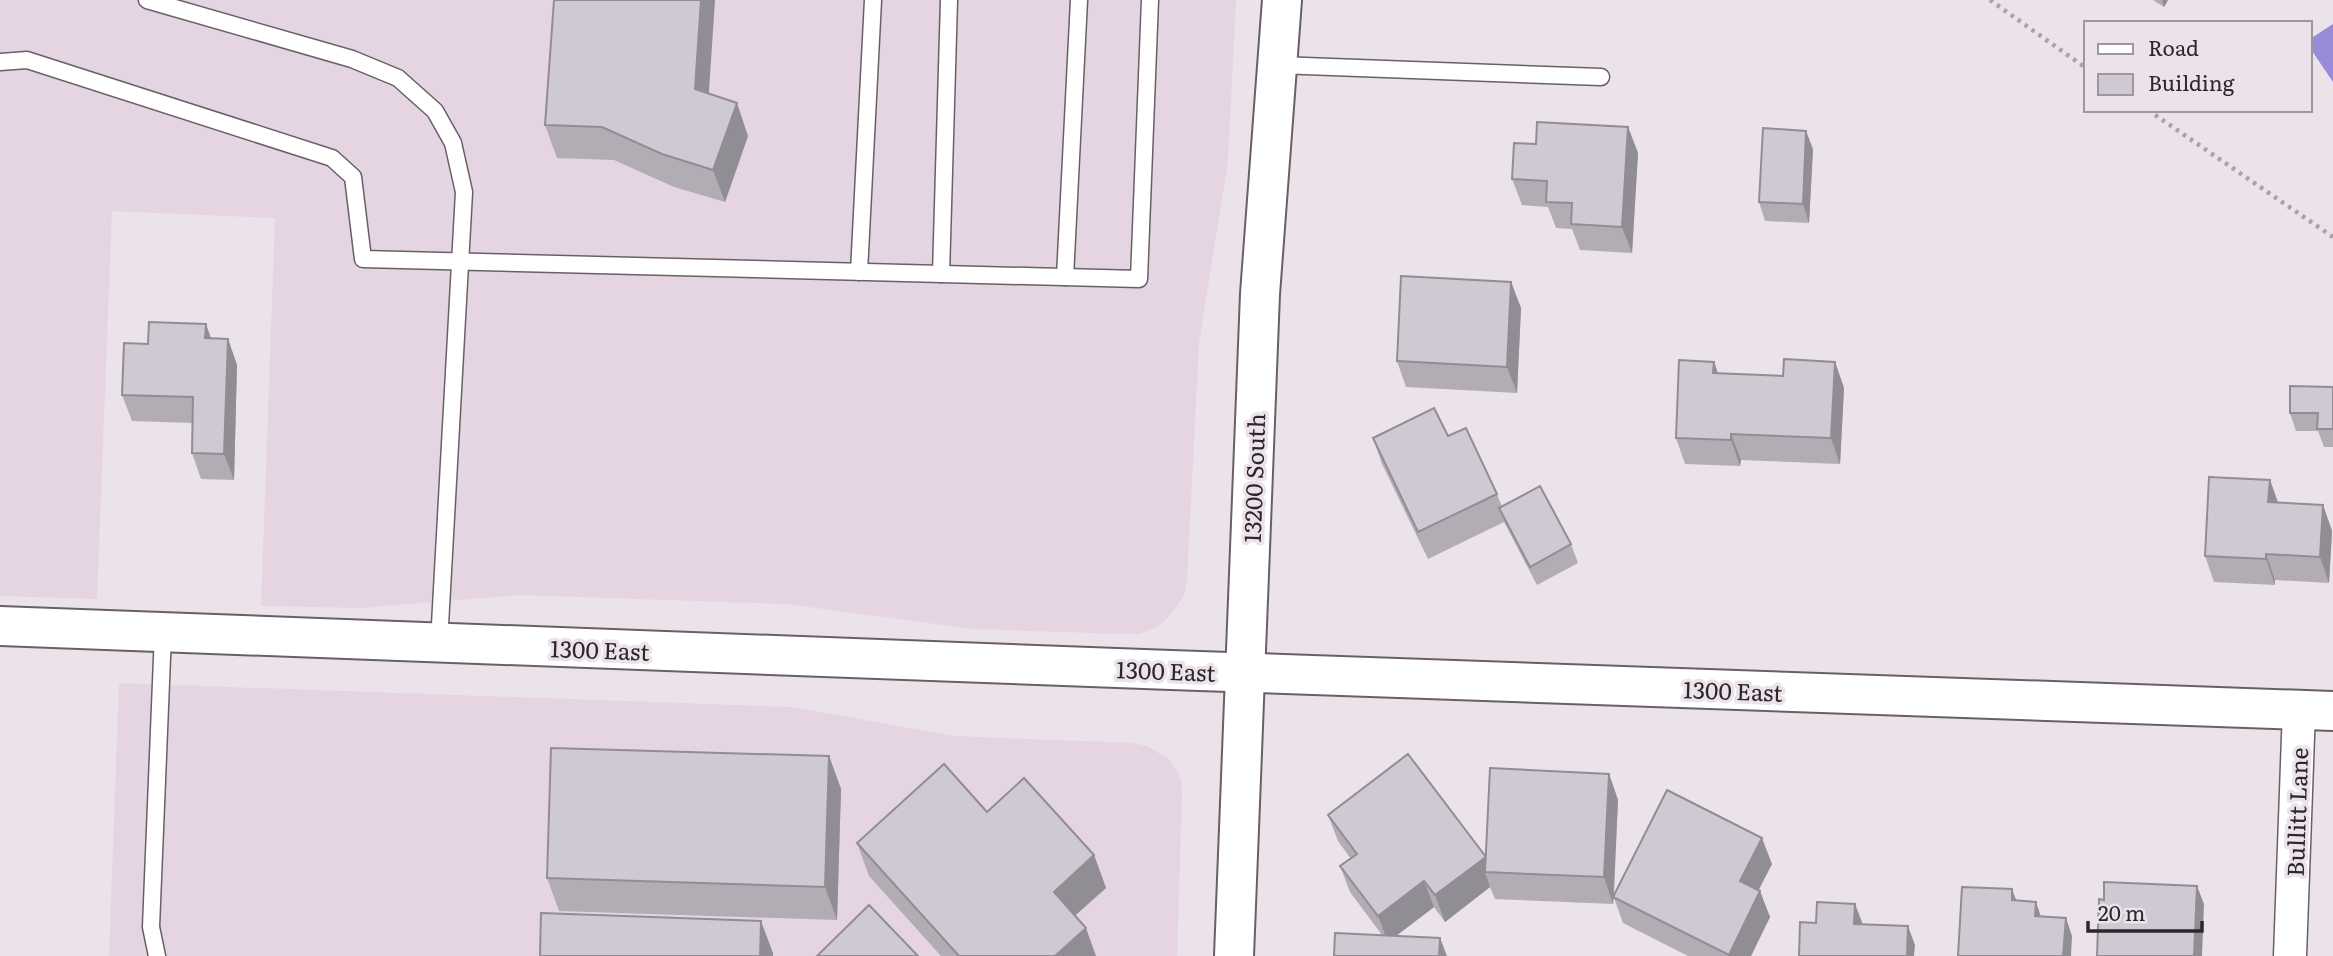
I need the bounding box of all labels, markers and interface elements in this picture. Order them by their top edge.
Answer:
legend [2084,21,2312,112]
text: Road [2148,31,2199,62]
text: Building [2148,66,2235,97]
street label: 13200 South [1234,413,1272,543]
street label: 1300 East [550,630,651,668]
street label: 1300 East [1116,651,1217,689]
street label: 1300 East [1683,671,1784,709]
street label: Bullitt Lane [2277,747,2315,877]
scale bar [2088,890,2202,934]
text: 20 m [2098,896,2145,927]

